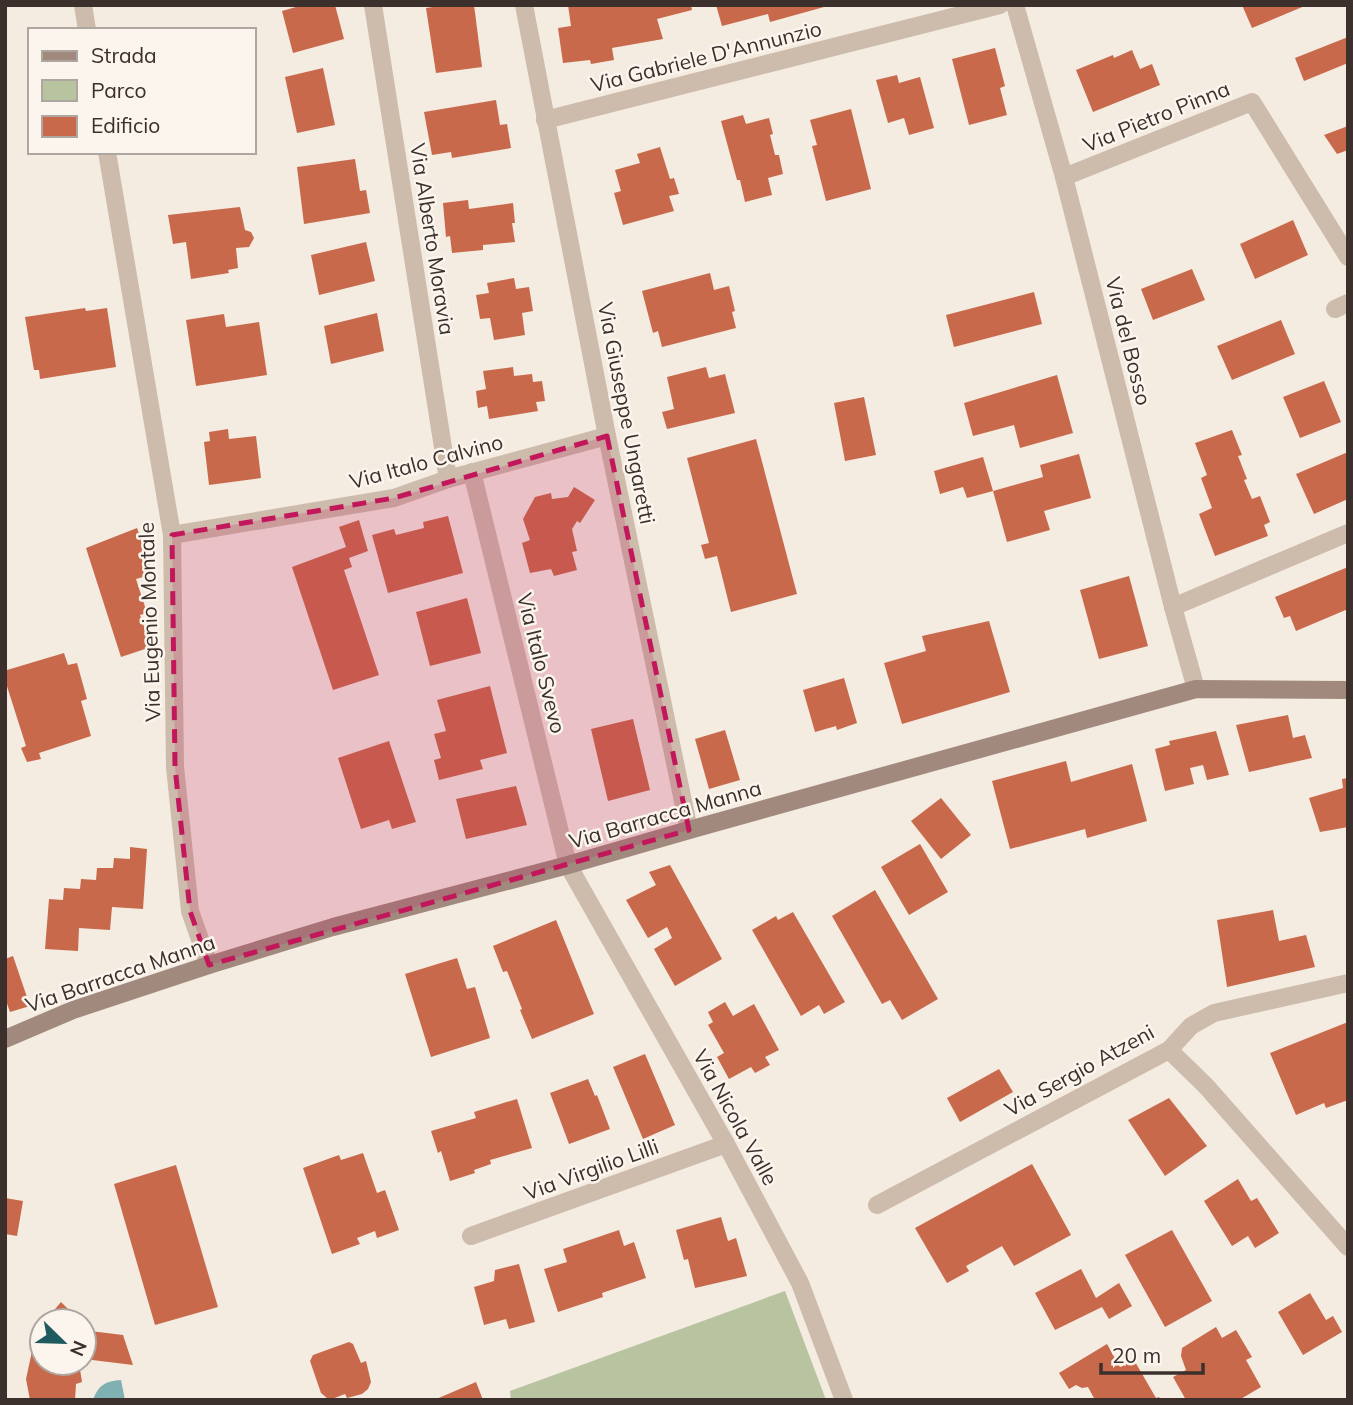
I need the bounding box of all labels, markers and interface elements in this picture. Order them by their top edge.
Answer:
street label: Via Gabriele D'Annunzio [588,15,824,97]
legend [28,28,256,154]
text: Strada [91,42,157,68]
street label: Via Pietro Pinna [1079,75,1233,157]
text: Parco [91,77,146,103]
text: Edificio [91,112,160,138]
street label: Via Alberto Moravia [405,141,461,337]
street label: Via del Bosso [1100,274,1158,408]
street label: Via Giuseppe Ungaretti [593,300,661,526]
street label: Via Italo Calvino [346,428,506,494]
street label: Via Eugenio Montale [133,522,165,722]
street label: Via Italo Svevo [512,590,572,736]
street label: Via Barracca Manna [566,774,764,854]
street label: Via Barracca Manna [22,928,218,1018]
street label: Via Sergio Atzeni [1000,1018,1158,1122]
street label: Via Nicola Valle [688,1045,784,1189]
street label: Via Virgilio Lilli [520,1133,662,1205]
north arrow [28,1307,98,1377]
scale bar [1101,1332,1202,1376]
text: N [65,1337,92,1360]
text: 20 m [1112,1342,1161,1368]

